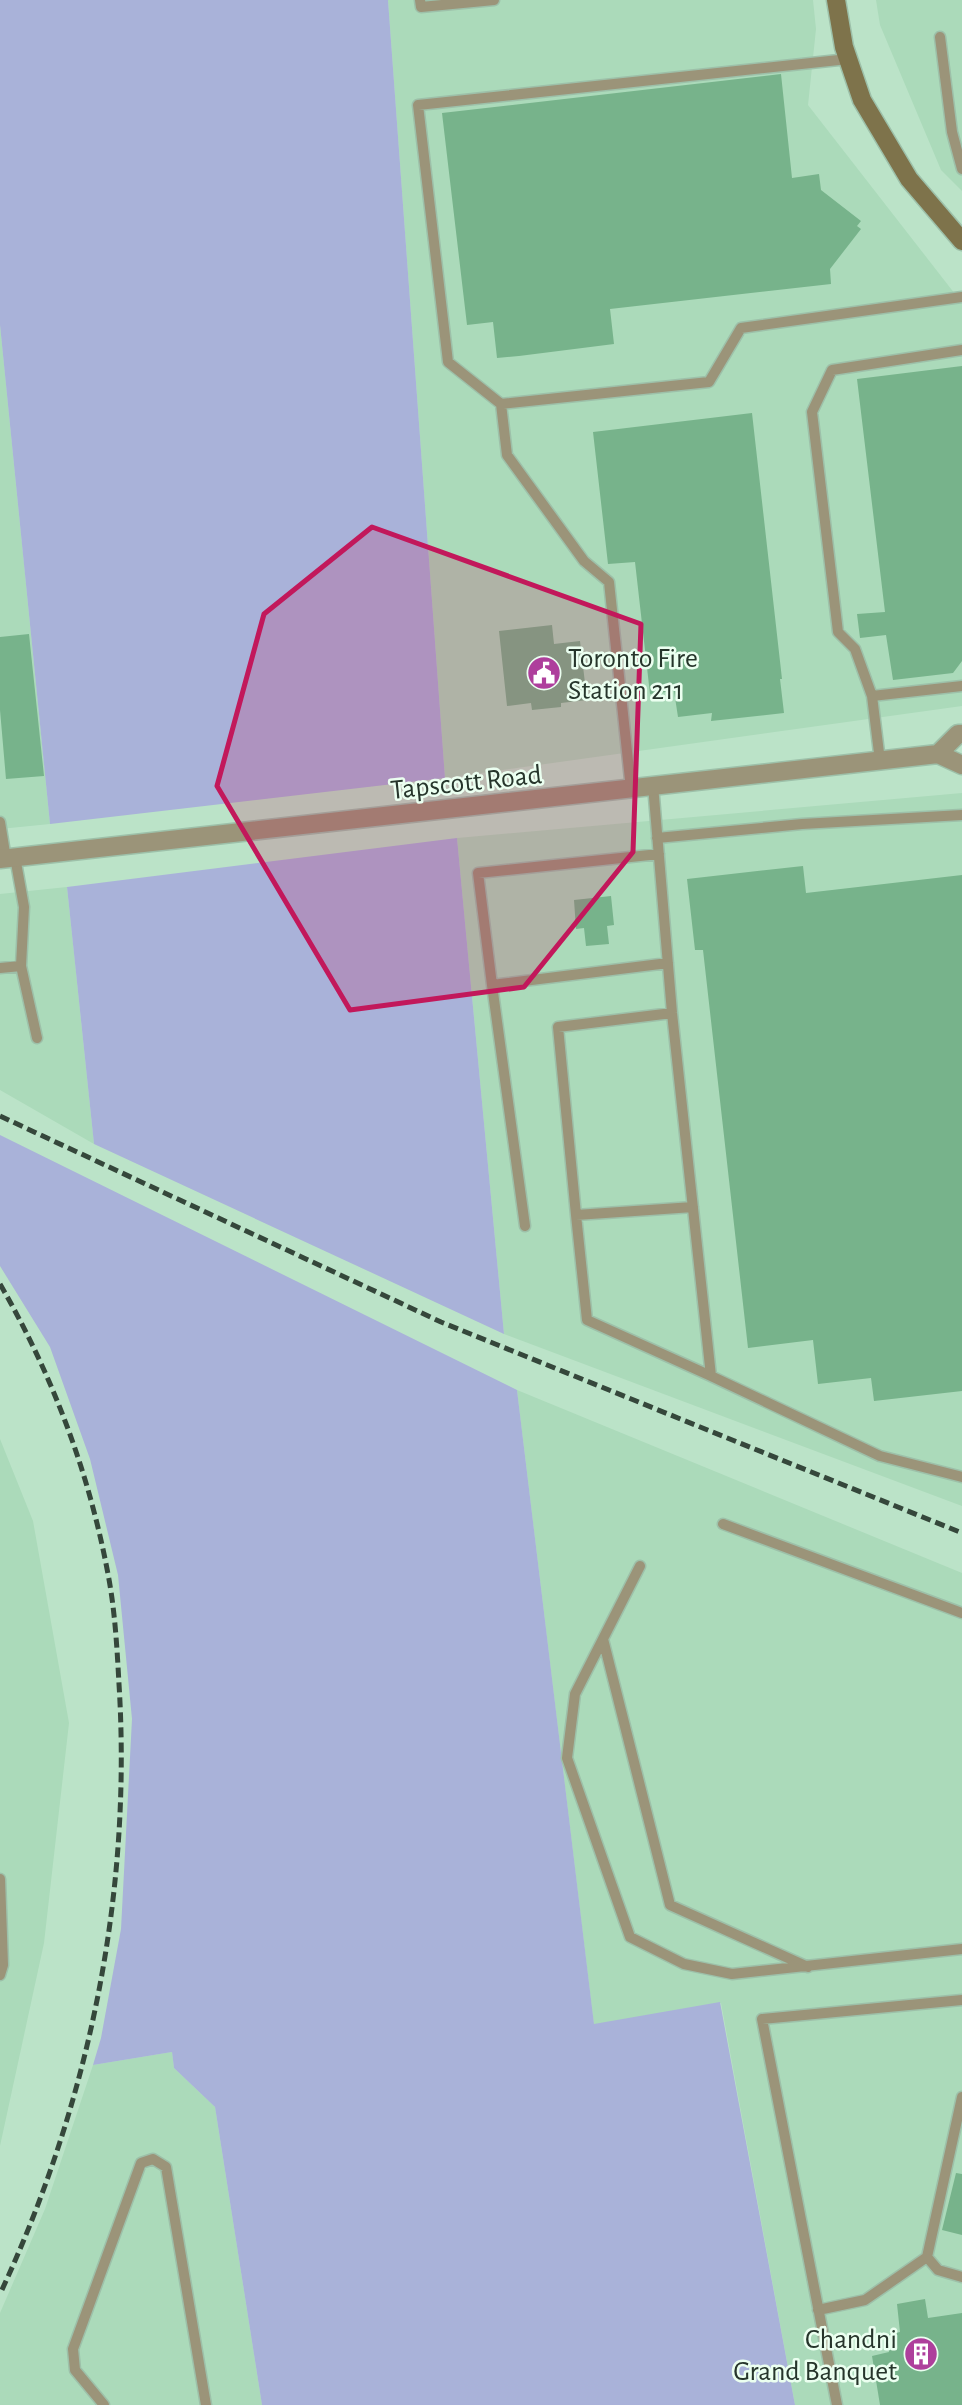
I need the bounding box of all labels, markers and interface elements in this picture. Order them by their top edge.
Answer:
place label: Toronto Fire Station 211 [568,645,698,705]
public building icon: Toronto Fire Station 211 [525,654,563,692]
street label: Tapscott Road [389,761,543,805]
place label: Chandni Grand Banquet [733,2326,897,2386]
building icon: Chandni Grand Banquet [902,2335,940,2373]

